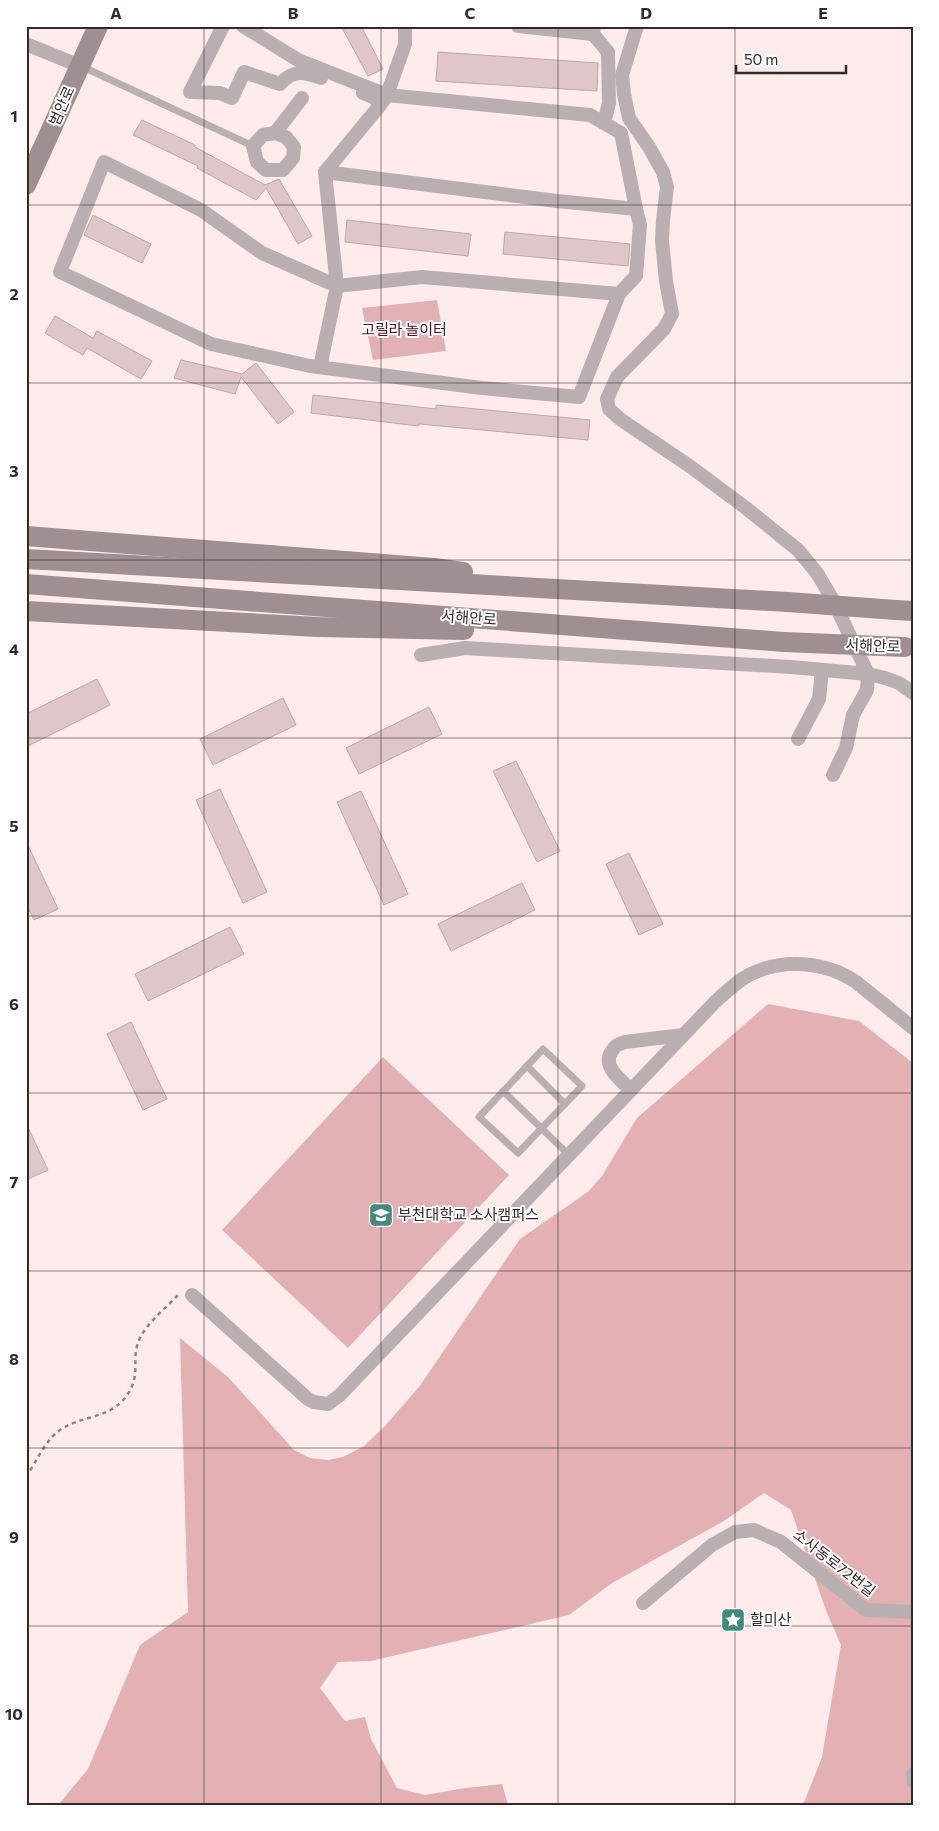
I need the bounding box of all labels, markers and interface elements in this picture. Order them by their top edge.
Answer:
text: A [110,3,122,22]
text: B [288,3,299,22]
text: C [465,3,476,22]
text: D [640,3,652,22]
text: E [818,3,828,22]
scale bar [736,42,846,74]
text: 50 m [744,50,778,68]
street label: 범안로 [44,83,78,128]
text: 1 [10,106,18,125]
text: 2 [9,284,19,303]
park label: 고릴라 놀이터 [361,320,447,338]
text: 3 [9,461,19,480]
street label: 서해안로 [441,606,497,628]
street label: 서해안로 [845,635,901,655]
text: 4 [9,639,19,658]
text: 5 [9,816,19,835]
text: 6 [9,994,19,1013]
text: 7 [10,1172,19,1191]
school or university icon: 부천대학교 소사캠퍼스 [368,1202,394,1228]
place label: 부천대학교 소사캠퍼스 [398,1205,539,1223]
text: 8 [9,1349,19,1368]
street label: 소사동로72번길 [790,1525,879,1600]
text: 9 [9,1527,19,1546]
place icon: 할미산 [720,1607,746,1633]
place label: 할미산 [750,1610,792,1628]
text: 10 [5,1704,23,1723]

